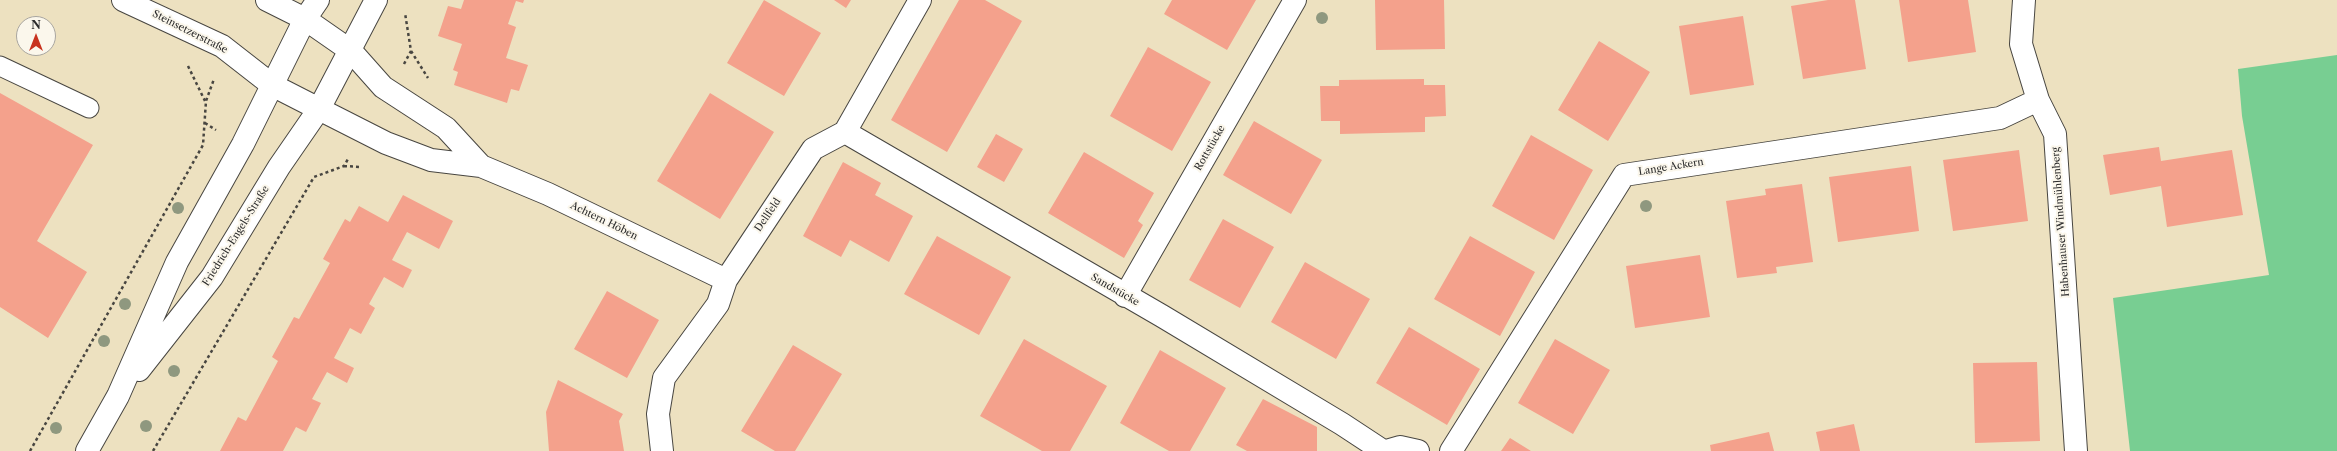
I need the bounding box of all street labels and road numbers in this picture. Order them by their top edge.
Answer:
street label: Steinsetzerstraße [150,8,230,56]
street label: Rottstücke [1192,123,1228,173]
street label: Habenhauser Windmühlenberg [2050,147,2072,297]
street label: Lange Ackern [1638,156,1704,178]
street label: Friedrich-Engels-Straße [200,184,272,288]
street label: Dellfeld [752,196,784,234]
street label: Achtern Höben [568,200,640,242]
street label: Sandstücke [1089,271,1141,309]

